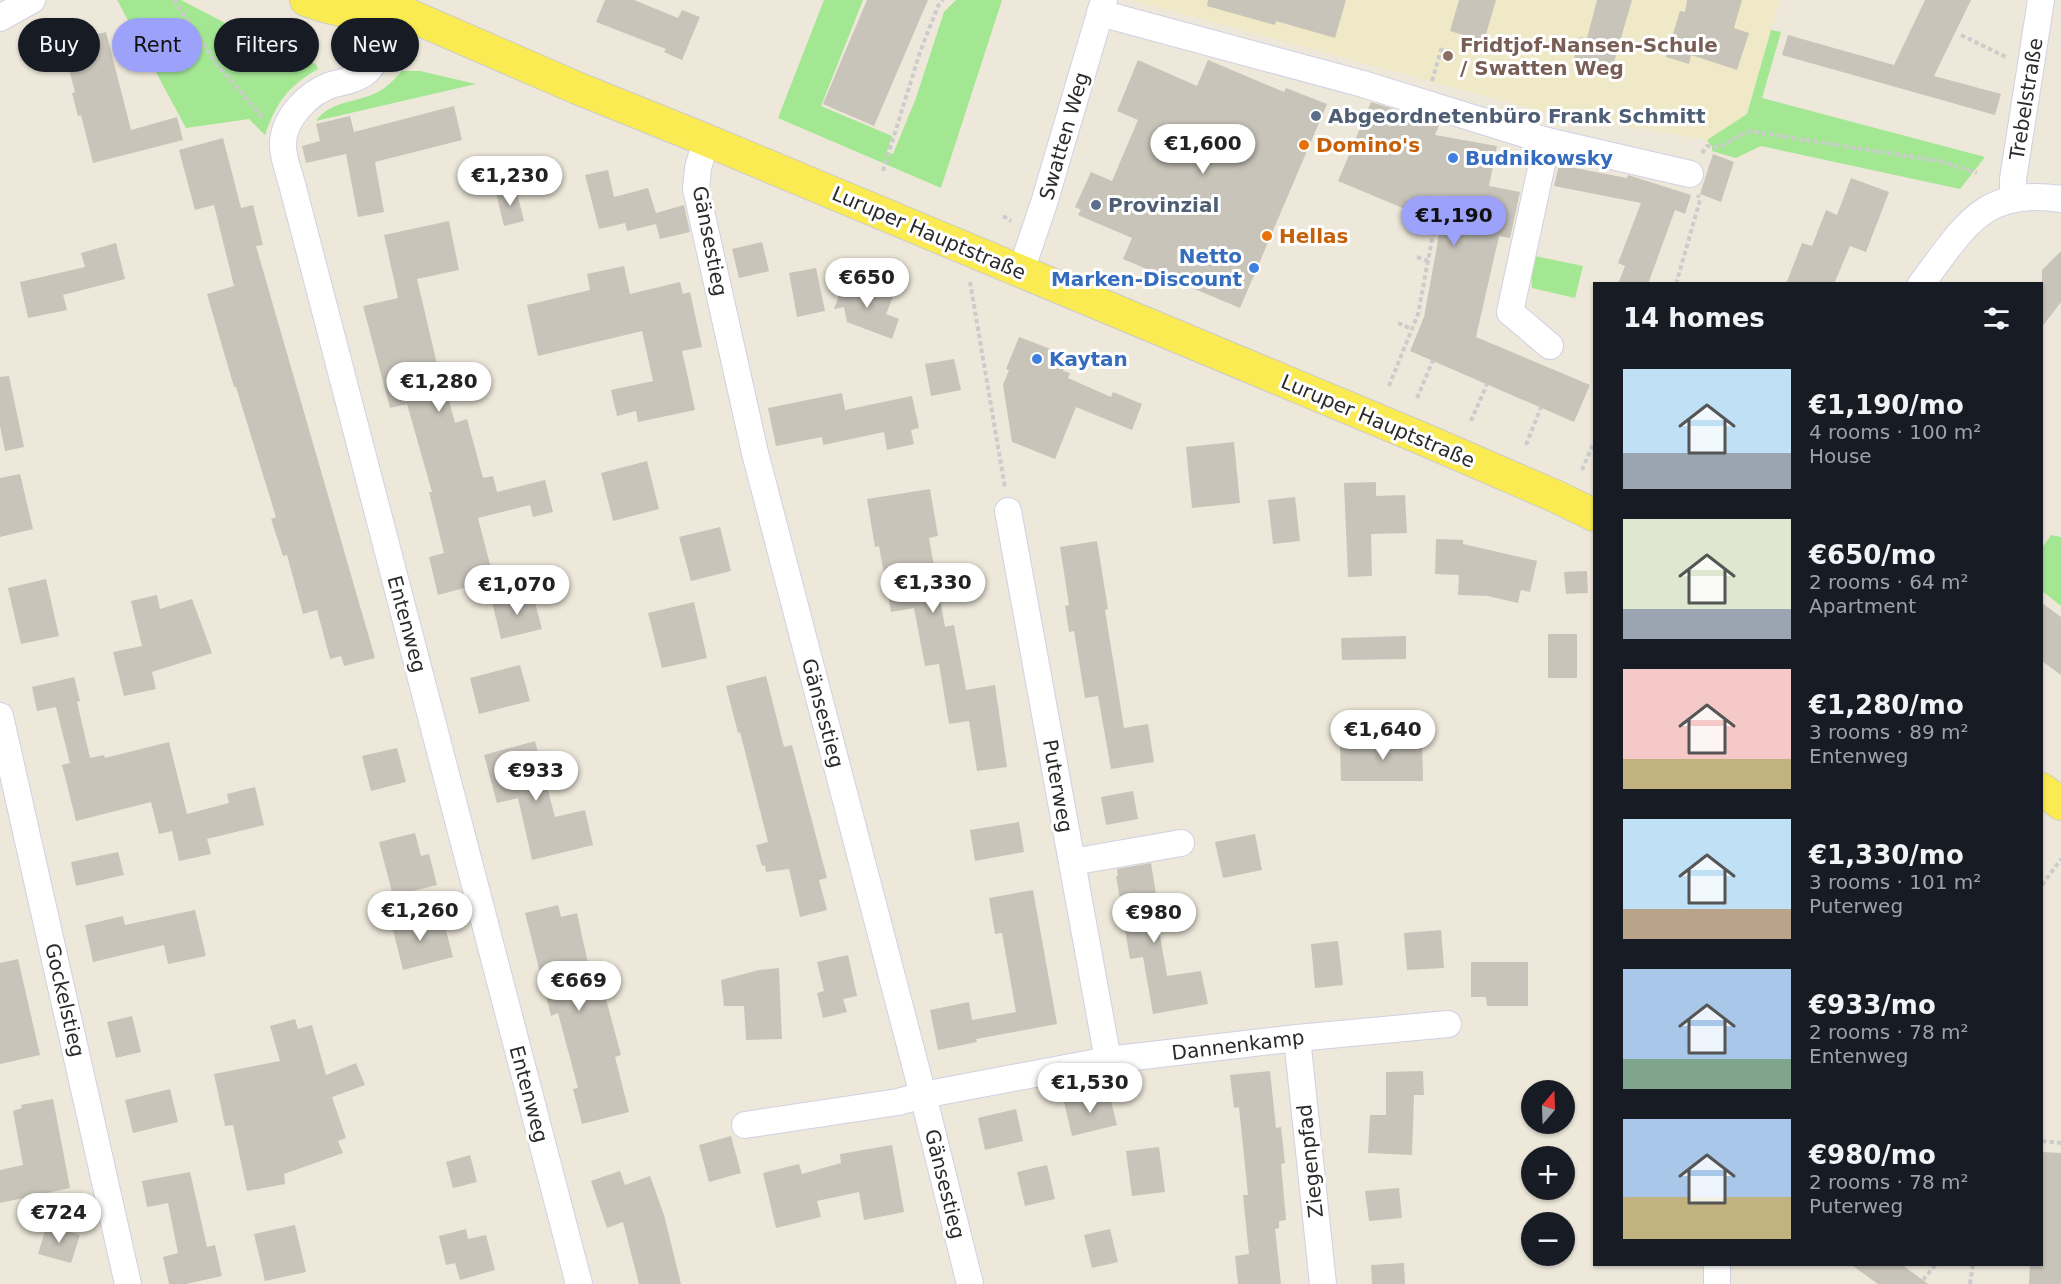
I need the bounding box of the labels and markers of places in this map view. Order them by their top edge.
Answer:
place label: Fridtjof-Nansen-Schule / Swatten Weg [1460,33,1718,80]
marker: Fridtjof-Nansen-Schule / Swatten Weg [1441,49,1455,63]
place label: Abgeordnetenbüro Frank Schmitt [1328,104,1706,128]
marker: Abgeordnetenbüro Frank Schmitt [1309,109,1323,123]
pin: €1,600 [1154,124,1252,175]
place label: Domino's [1316,133,1420,157]
marker: Domino's [1297,138,1311,152]
place label: Budnikowsky [1465,146,1613,170]
marker: Budnikowsky [1446,151,1460,165]
pin: €1,230 [461,156,559,207]
place label: Provinzial [1108,193,1219,217]
pin: €1,190 [1405,196,1503,247]
marker: Provinzial [1089,198,1103,212]
place label: Hellas [1279,224,1348,248]
marker: Hellas [1260,229,1274,243]
place label: Netto Marken-Discount [1051,244,1242,291]
pin: €650 [831,258,903,309]
marker: Netto Marken-Discount [1247,261,1261,275]
place label: Kaytan [1049,347,1128,371]
marker: Kaytan [1030,352,1044,366]
pin: €1,280 [390,362,488,413]
pin: €1,330 [884,563,982,614]
pin: €1,070 [468,565,566,616]
pin: €1,640 [1334,710,1432,761]
pin: €933 [500,751,572,802]
pin: €1,260 [371,891,469,942]
pin: €980 [1118,893,1190,944]
pin: €669 [543,961,615,1012]
pin: €1,530 [1041,1063,1139,1114]
pin: €724 [23,1193,95,1244]

